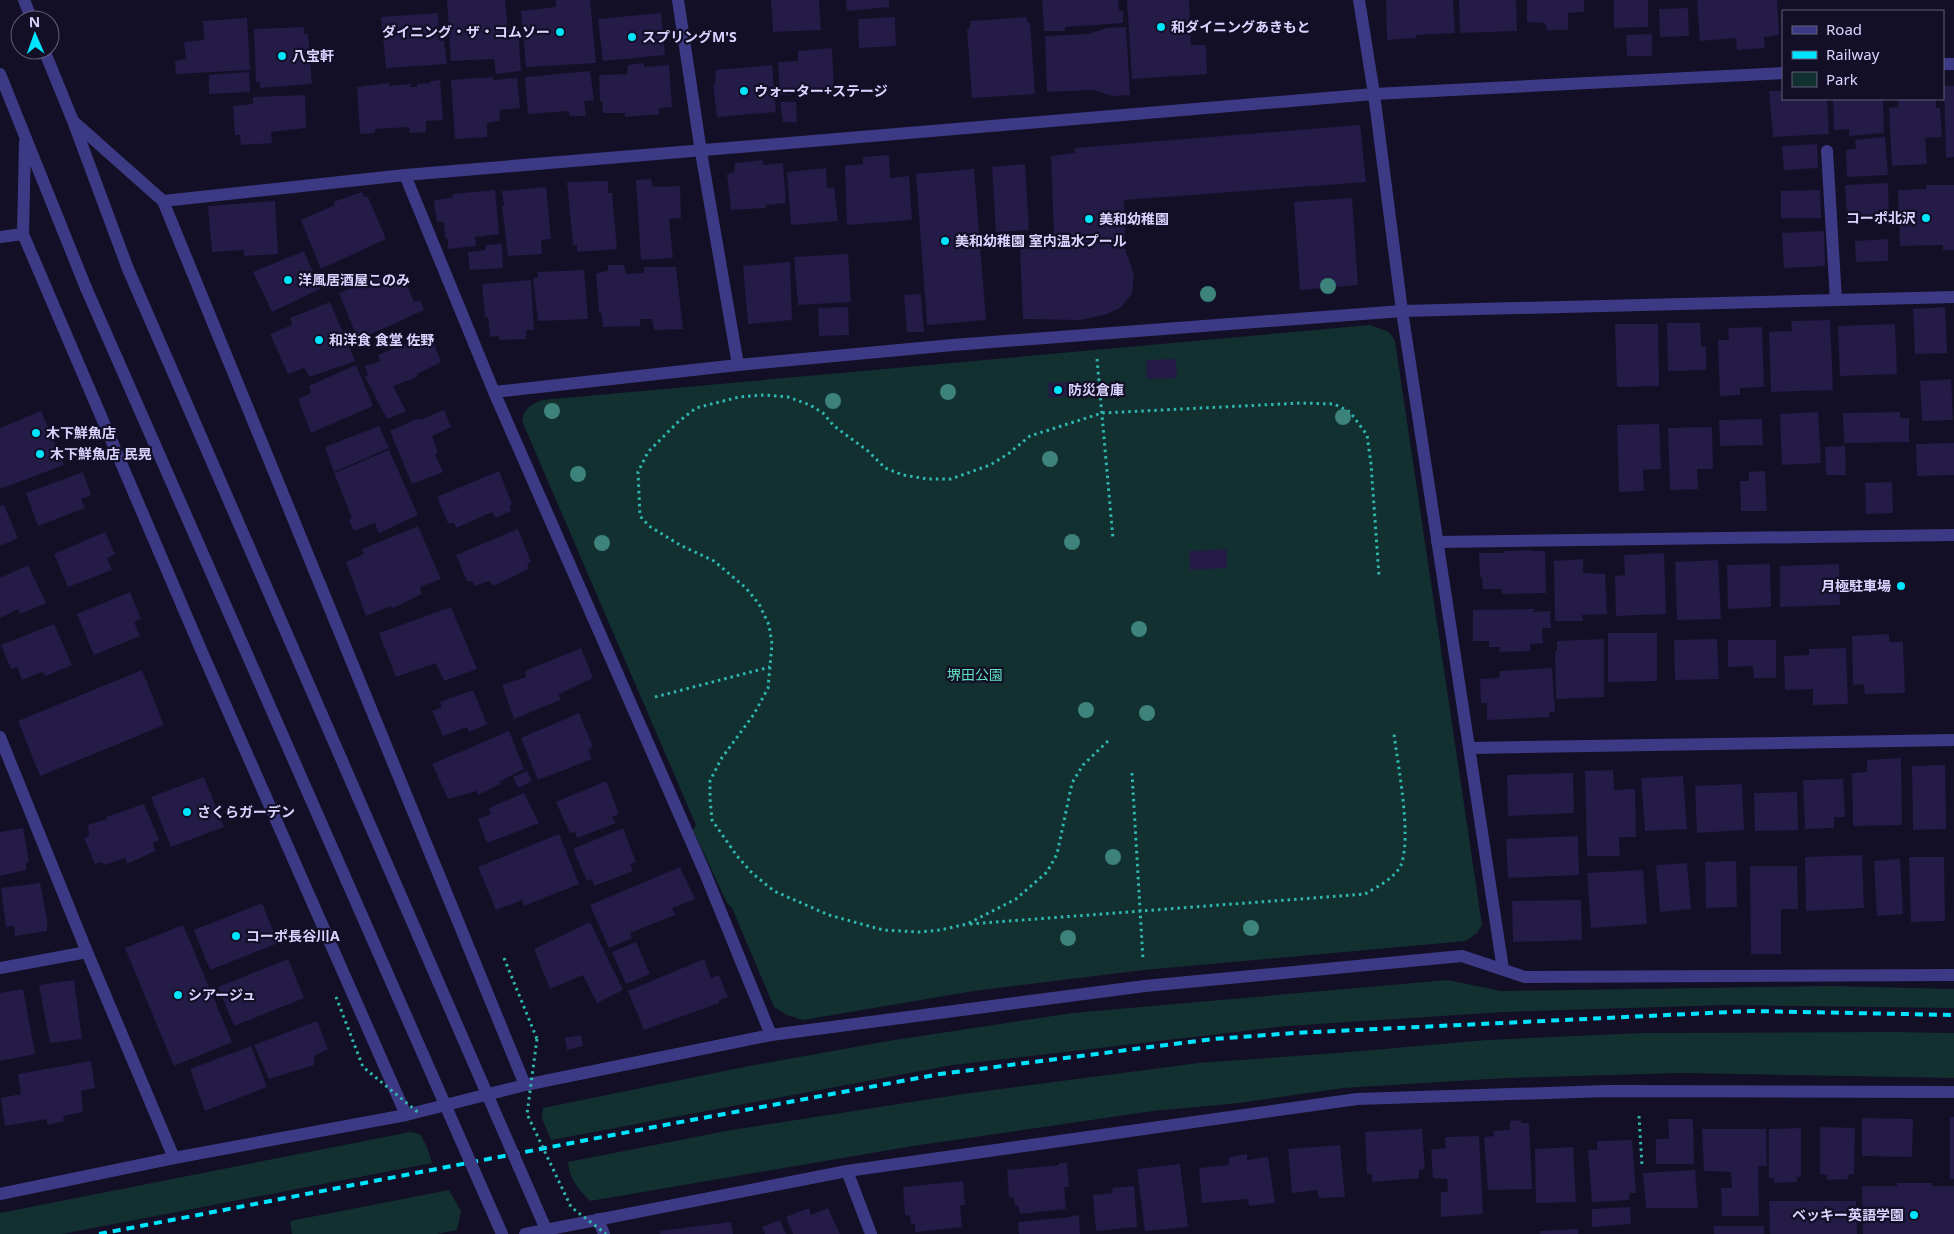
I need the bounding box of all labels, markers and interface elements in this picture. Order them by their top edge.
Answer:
north arrow [10,10,60,60]
legend [1782,10,1944,100]
text: N [29,12,41,31]
place label: 和ダイニングあきもと [1171,17,1311,36]
text: Road [1826,19,1862,39]
marker: 和ダイニングあきもと [1155,21,1167,33]
place label: ダイニング・ザ・コムソー [382,22,550,41]
marker: ダイニング・ザ・コムソー [554,26,566,38]
place label: スプリングM'S [642,27,737,46]
marker: スプリングM'S [626,31,638,43]
text: Railway [1826,44,1880,64]
place label: 八宝軒 [292,46,334,65]
marker: 八宝軒 [276,50,288,62]
text: Park [1826,69,1858,89]
place label: ウォーター+ステージ [754,81,888,100]
marker: ウォーター+ステージ [738,85,750,97]
place label: コーポ北沢 [1846,208,1916,227]
place label: 美和幼稚園 [1099,209,1169,228]
marker: コーポ北沢 [1920,212,1932,224]
marker: 美和幼稚園 [1083,213,1095,225]
place label: 美和幼稚園 室内温水プール [955,231,1127,250]
marker: 美和幼稚園 室内温水プール [939,235,951,247]
place label: 洋風居酒屋このみ [298,270,410,289]
marker: 洋風居酒屋このみ [282,274,294,286]
place label: 和洋食 食堂 佐野 [329,330,434,349]
marker: 和洋食 食堂 佐野 [313,334,325,346]
place label: 防災倉庫 [1068,380,1124,399]
marker: 防災倉庫 [1052,384,1064,396]
place label: 木下鮮魚店 [46,423,116,442]
marker: 木下鮮魚店 [30,427,42,439]
place label: 木下鮮魚店 民晃 [50,444,152,463]
marker: 木下鮮魚店 民晃 [34,448,46,460]
place label: 月極駐車場 [1821,576,1891,595]
marker: 月極駐車場 [1895,580,1907,592]
park label: 堺田公園 [947,665,1003,684]
place label: さくらガーデン [197,802,295,821]
marker: さくらガーデン [181,806,193,818]
place label: コーポ長谷川A [246,926,340,945]
marker: コーポ長谷川A [230,930,242,942]
place label: シアージュ [188,985,256,1004]
marker: シアージュ [172,989,184,1001]
place label: ベッキー英語学園 [1792,1205,1904,1224]
marker: ベッキー英語学園 [1908,1209,1920,1221]

